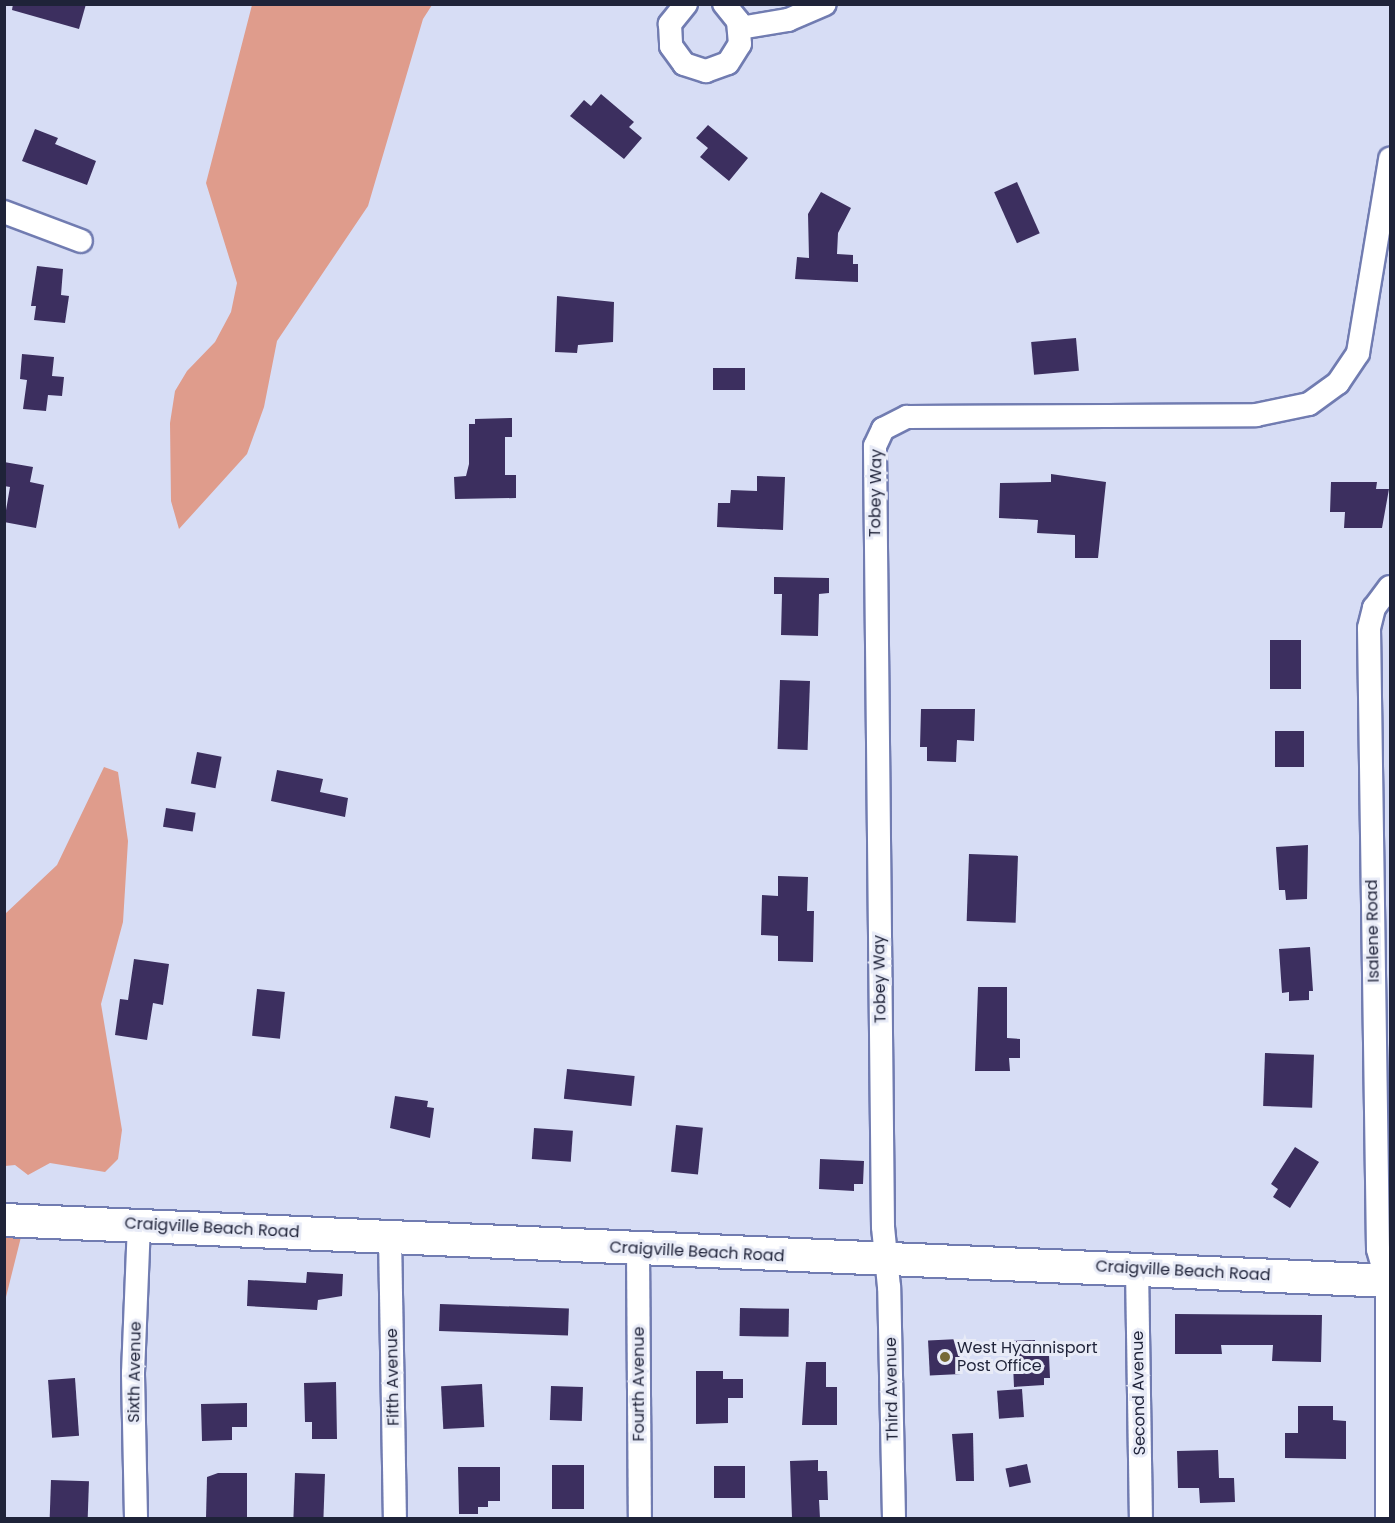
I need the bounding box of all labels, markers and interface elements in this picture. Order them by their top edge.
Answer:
street label: Tobey Way [866,449,886,537]
street label: Isalene Road [1363,879,1383,983]
street label: Tobey Way [870,935,890,1023]
street label: Craigville Beach Road [124,1214,300,1242]
street label: Craigville Beach Road [609,1238,785,1266]
street label: Craigville Beach Road [1095,1257,1271,1285]
street label: Sixth Avenue [125,1321,145,1423]
street label: Fourth Avenue [629,1327,649,1441]
street label: Fifth Avenue [383,1328,403,1426]
street label: Second Avenue [1128,1331,1150,1455]
street label: Third Avenue [881,1337,903,1441]
place label: West Hyannisport Post Office [957,1338,1097,1376]
marker: West Hyannisport Post Office [938,1350,952,1364]

